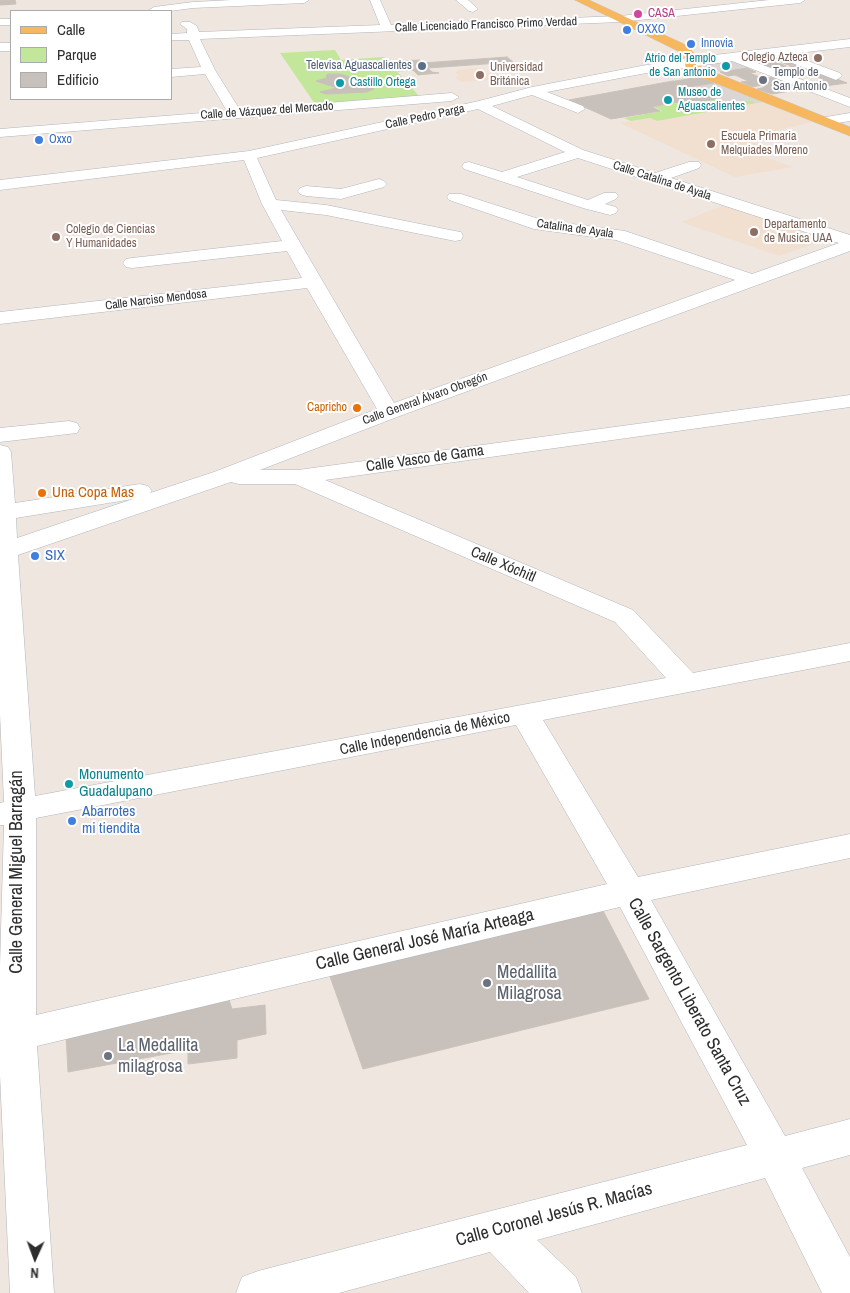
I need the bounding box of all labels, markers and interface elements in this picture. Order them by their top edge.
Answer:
place label: CASA [648,7,675,21]
marker: CASA [632,8,644,20]
legend [10,10,172,100]
street label: Calle Licenciado Francisco Primo Verdad [395,15,577,35]
text: Calle [57,19,85,40]
place label: OXXO [637,23,665,37]
marker: OXXO [621,24,633,36]
place label: Innovia [701,37,733,51]
marker: Innovia [685,38,697,50]
text: Parque [57,44,97,65]
place label: Colegio Azteca [741,51,808,65]
place label: Atrio del Templo de San antonio [645,52,716,80]
marker: Colegio Azteca [812,52,824,64]
place label: Televisa Aguascalientes [306,59,412,73]
marker: Televisa Aguascalientes [416,60,428,72]
marker: Atrio del Templo de San antonio [720,60,732,72]
place label: Universidad Británica [490,61,543,89]
place label: Templo de San Antonio [773,66,827,94]
text: Edificio [57,69,99,90]
marker: Universidad Británica [474,69,486,81]
marker: Templo de San Antonio [757,74,769,86]
place label: Castillo Ortega [350,76,416,90]
marker: Castillo Ortega [334,77,346,89]
place label: Museo de Aguascalientes [678,86,745,114]
marker: Museo de Aguascalientes [662,94,674,106]
street label: Calle de Vázquez del Mercado [200,99,334,123]
street label: Calle Pedro Parga [384,102,466,132]
place label: Escuela Primaria Melquiades Moreno [721,130,808,158]
place label: Oxxo [49,133,72,147]
marker: Oxxo [33,134,45,146]
marker: Escuela Primaria Melquiades Moreno [705,138,717,150]
street label: Calle Catalina de Ayala [611,158,713,204]
street label: Catalina de Ayala [536,216,614,242]
place label: Departamento de Musica UAA [764,218,832,246]
place label: Colegio de Ciencias Y Humanidades [66,223,155,251]
marker: Departamento de Musica UAA [748,226,760,238]
marker: Colegio de Ciencias Y Humanidades [50,231,62,243]
street label: Calle Narciso Mendosa [104,287,208,313]
street label: Calle General Álvaro Obregón [361,370,489,428]
place label: Capricho [307,401,347,415]
marker: Capricho [351,402,363,414]
street label: Calle Vasco de Gama [365,442,485,476]
place label: Una Copa Mas [52,484,134,502]
marker: Una Copa Mas [36,487,48,499]
street label: Calle Xóchitl [468,543,538,587]
place label: SIX [45,547,65,565]
marker: SIX [29,550,41,562]
street label: Calle Independencia de México [338,709,512,759]
place label: Monumento Guadalupano [79,766,153,801]
street label: Calle General Miguel Barragán [6,770,28,974]
marker: Monumento Guadalupano [63,778,75,790]
place label: Abarrotes mi tiendita [82,803,140,838]
marker: Abarrotes mi tiendita [66,815,78,827]
street label: Calle Sargento Liberato Santa Cruz [623,895,755,1109]
street label: Calle General José María Arteaga [314,904,536,976]
place label: Medallita Milagrosa [497,962,562,1004]
marker: Medallita Milagrosa [481,977,493,989]
place label: La Medallita milagrosa [118,1035,198,1078]
marker: La Medallita milagrosa [102,1050,114,1062]
street label: Calle Coronel Jesús R. Macías [453,1178,655,1252]
north arrow [10,1233,60,1283]
text: N [30,1264,39,1282]

